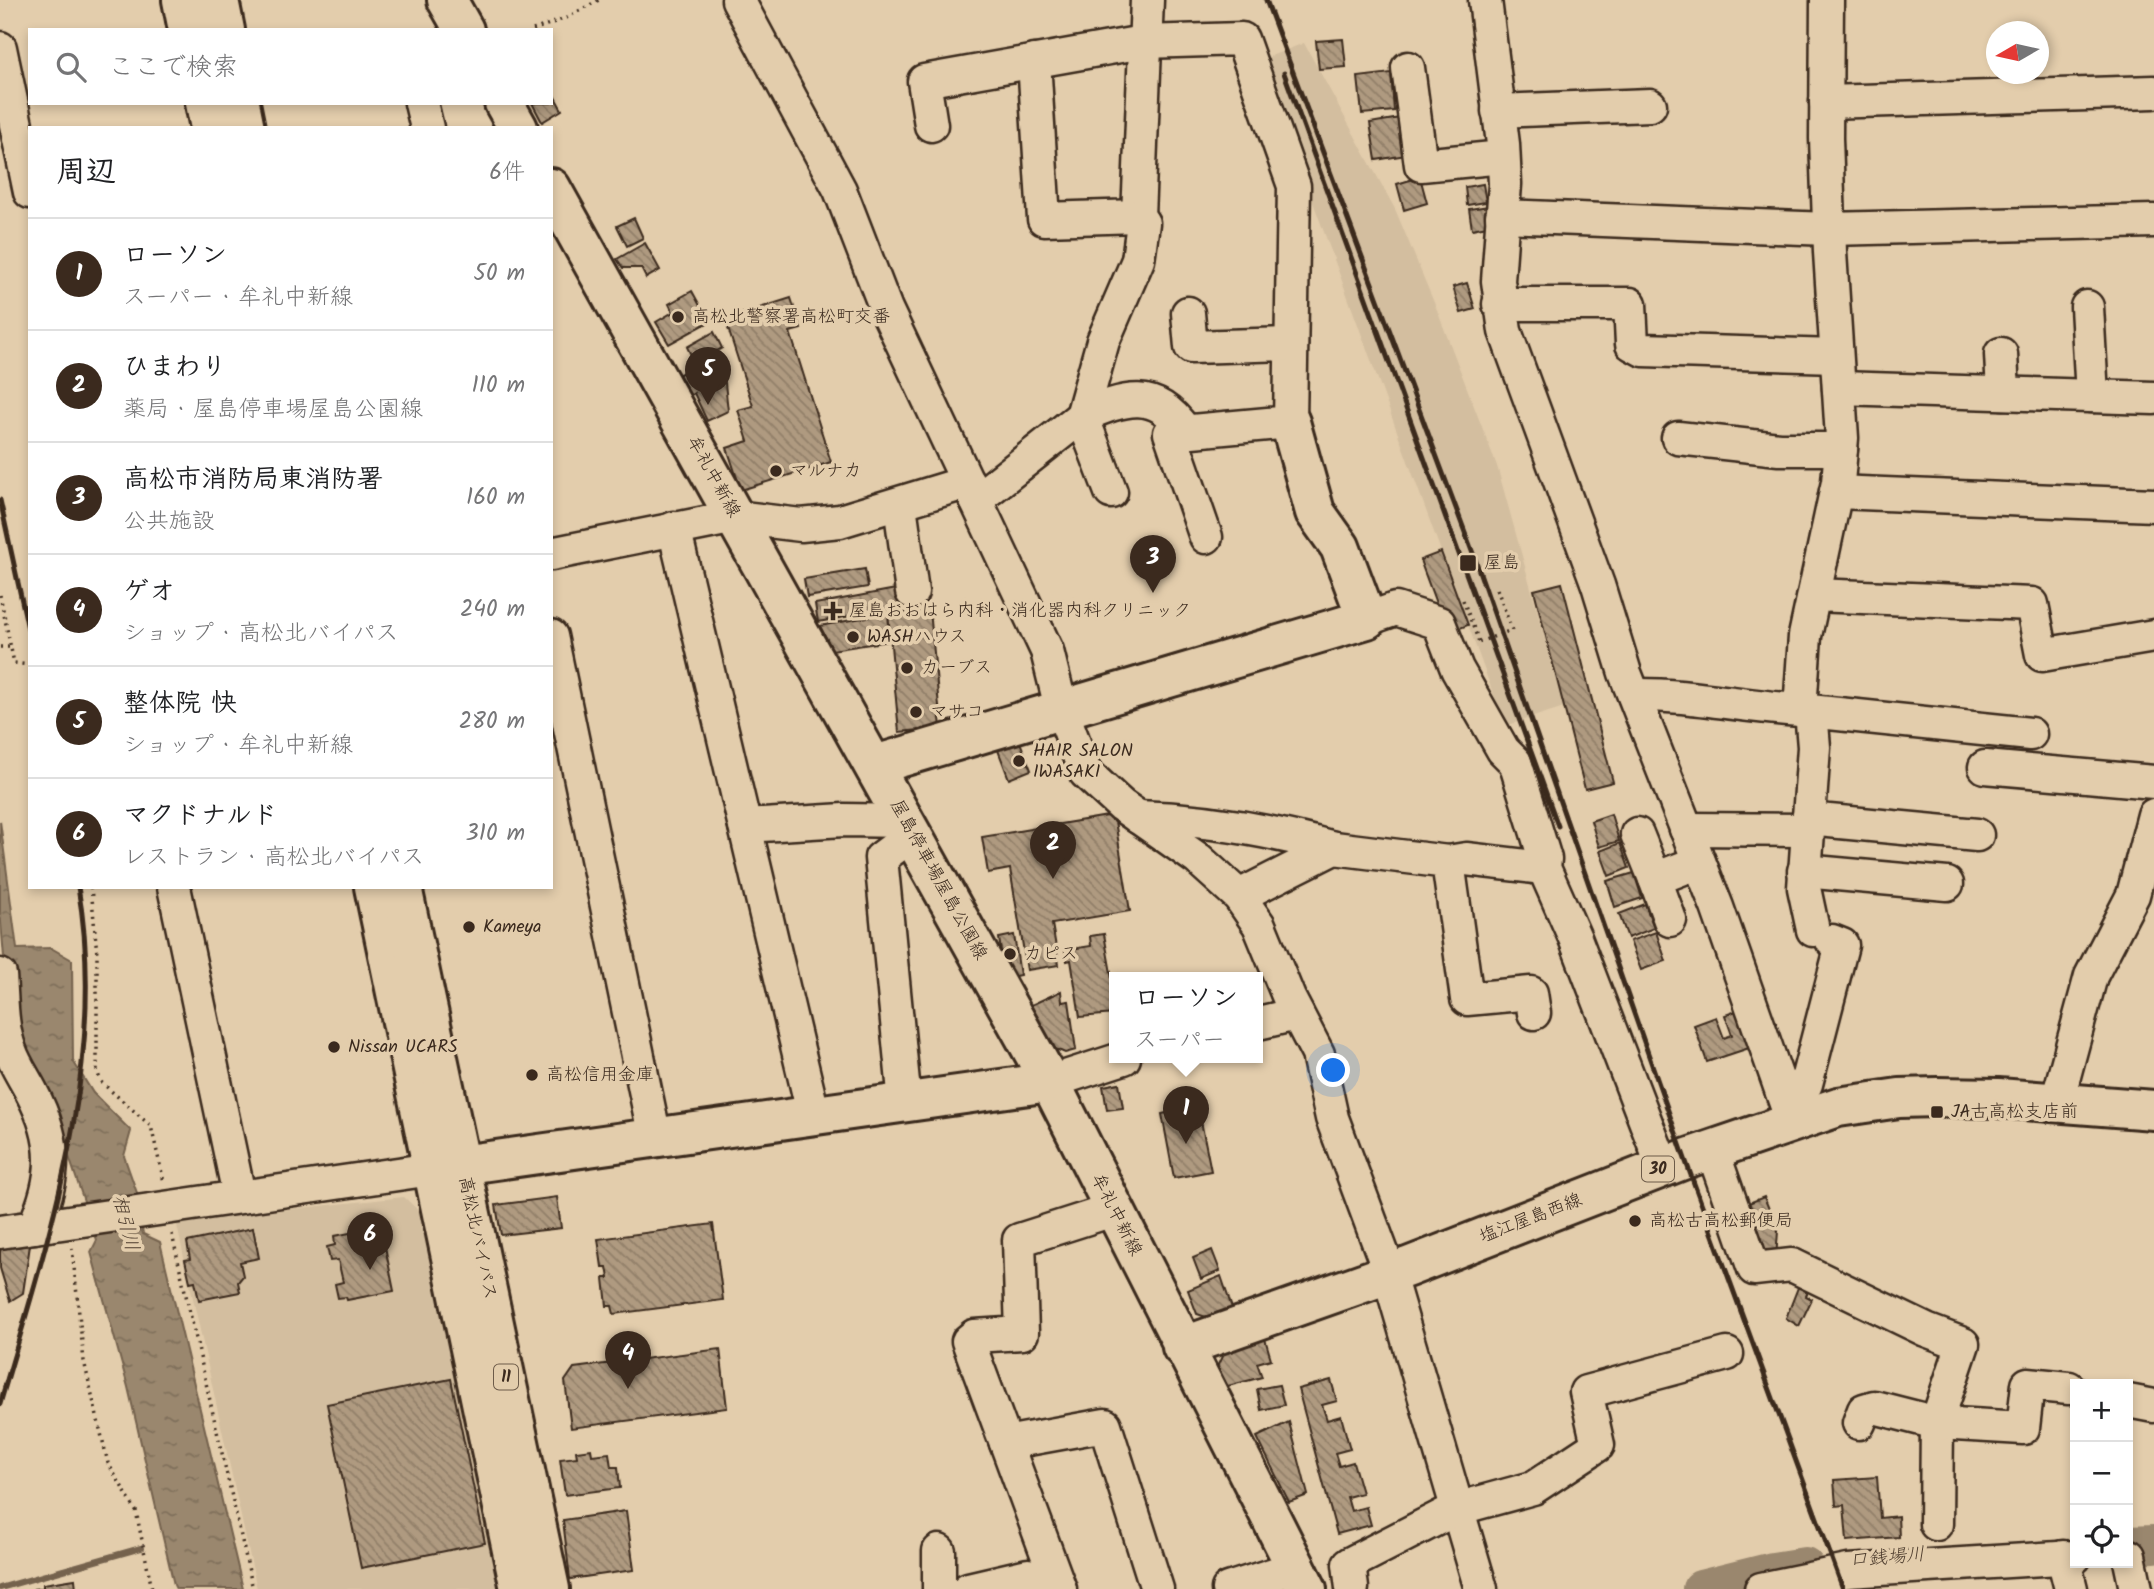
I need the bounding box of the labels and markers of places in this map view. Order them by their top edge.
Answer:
place label: 高松北警察署高松町交番 [692,303,890,332]
marker: 高松北警察署高松町交番 [670,309,686,325]
pin: 5 [685,347,731,405]
place label: マルナカ [790,457,862,486]
marker: マルナカ [768,463,784,479]
pin: 3 [1130,535,1176,593]
place label: 屋島 [1484,549,1520,578]
marker: 屋島 [1458,553,1478,573]
place label: 屋島おおはら内科・消化器内科クリニック [849,597,1191,626]
marker: 屋島おおはら内科・消化器内科クリニック [823,601,843,621]
place label: WASHハウス [867,623,967,652]
marker: WASHハウス [845,629,861,645]
place label: カーブス [921,654,992,683]
marker: カーブス [899,660,915,676]
place label: マサコ [930,698,984,727]
marker: マサコ [908,704,924,720]
place label: HAIR SALON IWASAKI [1033,737,1133,787]
marker: HAIR SALON IWASAKI [1011,753,1027,769]
pin: 2 [1030,821,1076,879]
place label: Kameya [483,913,541,942]
marker: Kameya [461,919,477,935]
place label: カピス [1024,940,1078,969]
marker: カピス [1002,946,1018,962]
place label: Nissan UCARS [348,1033,458,1062]
marker: Nissan UCARS [326,1039,342,1055]
place label: 高松信用金庫 [546,1061,654,1090]
marker: 高松信用金庫 [524,1067,540,1083]
pin: 1 [1163,1086,1209,1144]
place label: JA古高松支店前 [1951,1098,2078,1127]
marker: JA古高松支店前 [1929,1104,1945,1120]
place label: 高松古高松郵便局 [1649,1207,1793,1236]
pin: 6 [347,1212,393,1270]
marker: 高松古高松郵便局 [1627,1213,1643,1229]
pin: 4 [605,1331,651,1389]

